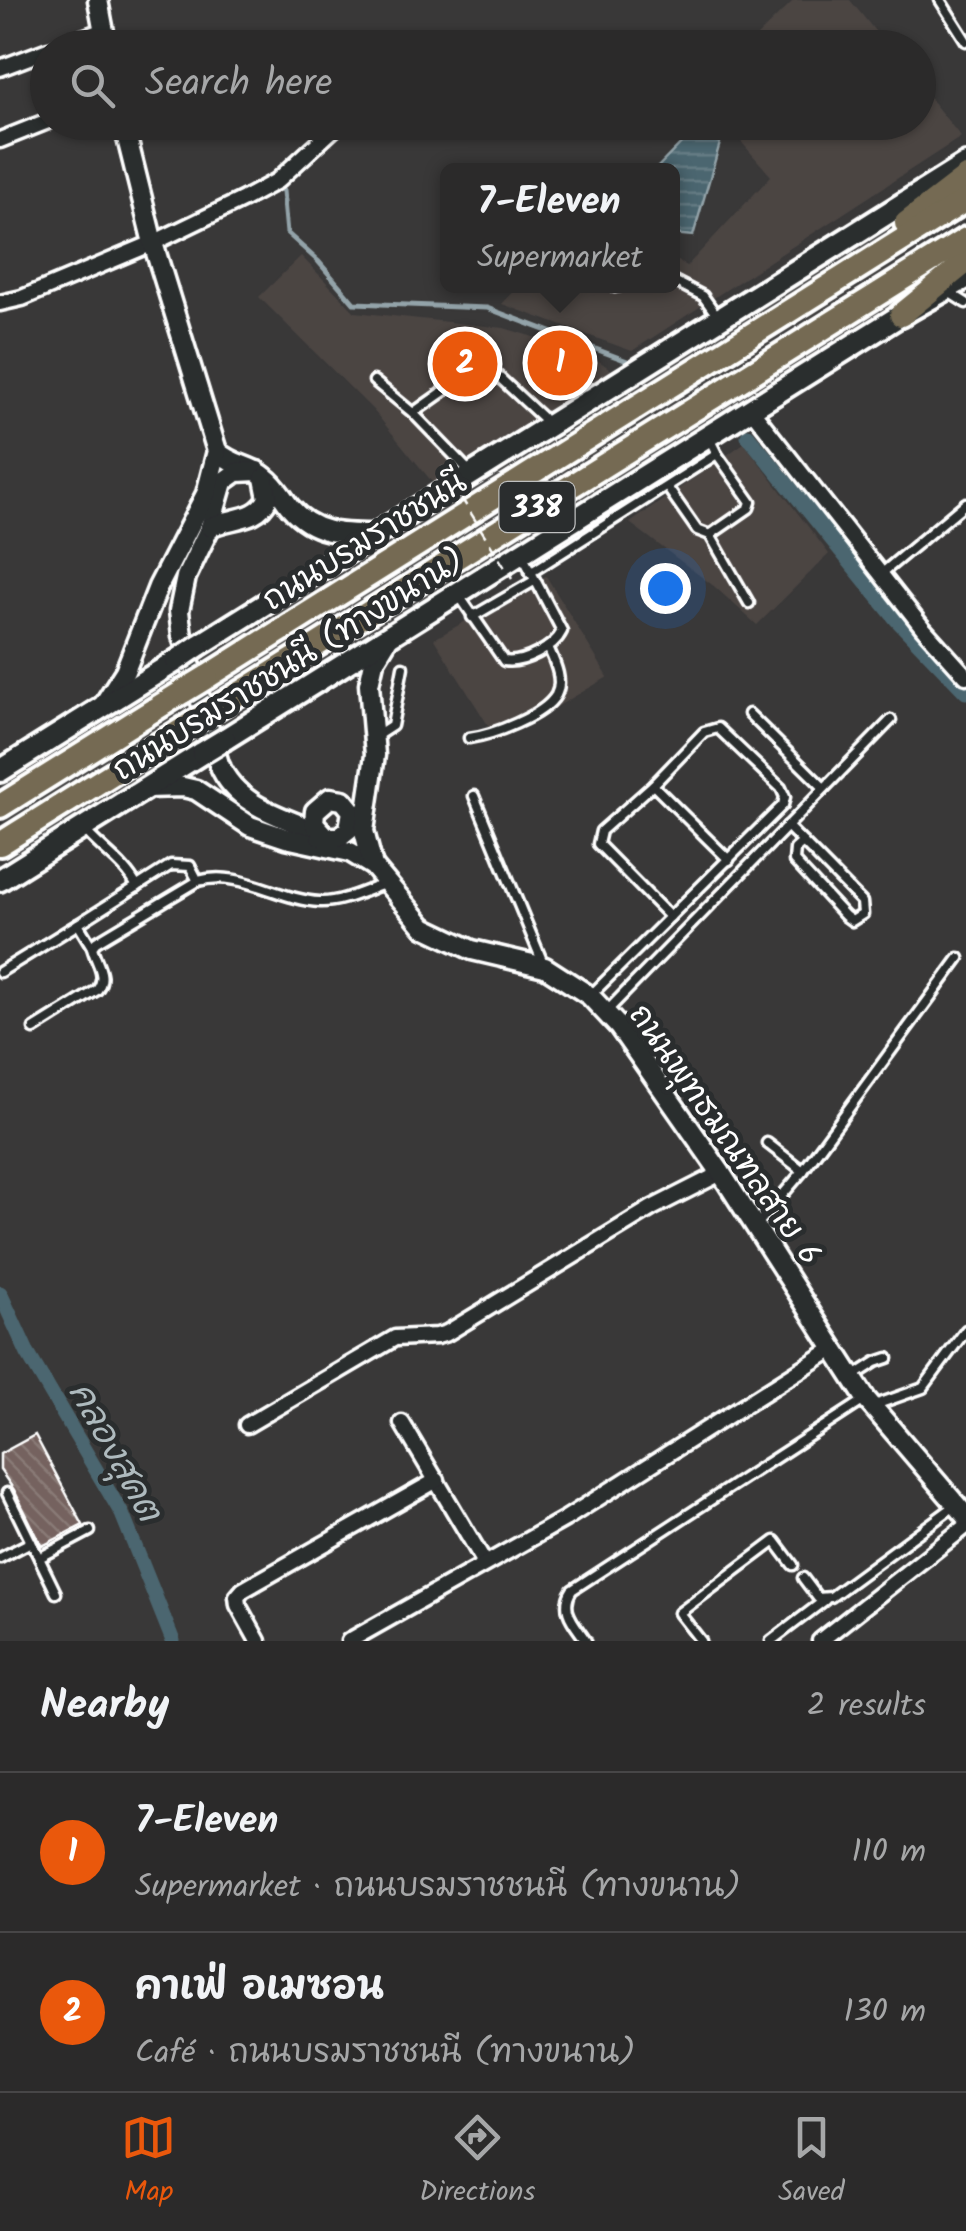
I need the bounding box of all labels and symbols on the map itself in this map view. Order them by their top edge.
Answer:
pin: 2 [432,326,498,402]
pin: 1 [528,326,592,400]
street label: ถนนบรมราชชนนี [253,459,478,626]
road number: 338 [500,482,574,532]
street label: ถนนบรมราชชนนี (ทางขนาน) [103,537,475,796]
your location [640,563,691,614]
street label: ถนนพุทธมณฑลสาย 6 [614,994,834,1277]
water label: คลองสุคต [52,1372,176,1535]

